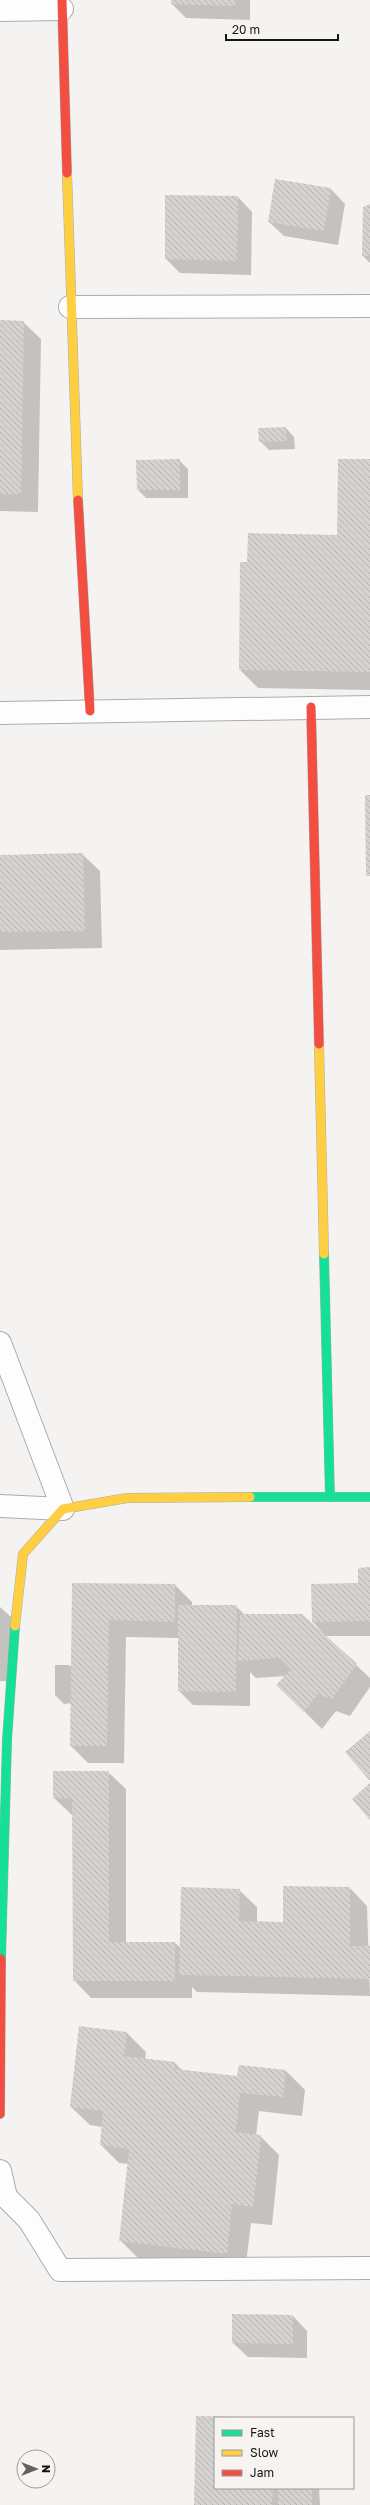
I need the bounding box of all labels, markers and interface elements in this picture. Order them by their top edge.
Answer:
scale bar [226,16,338,42]
text: 20 m [232,22,260,37]
legend [214,2417,354,2489]
text: Fast [250,2425,275,2440]
text: Slow [250,2445,278,2460]
north arrow [16,2449,56,2489]
text: N [40,2465,53,2473]
text: Jam [250,2465,274,2480]

